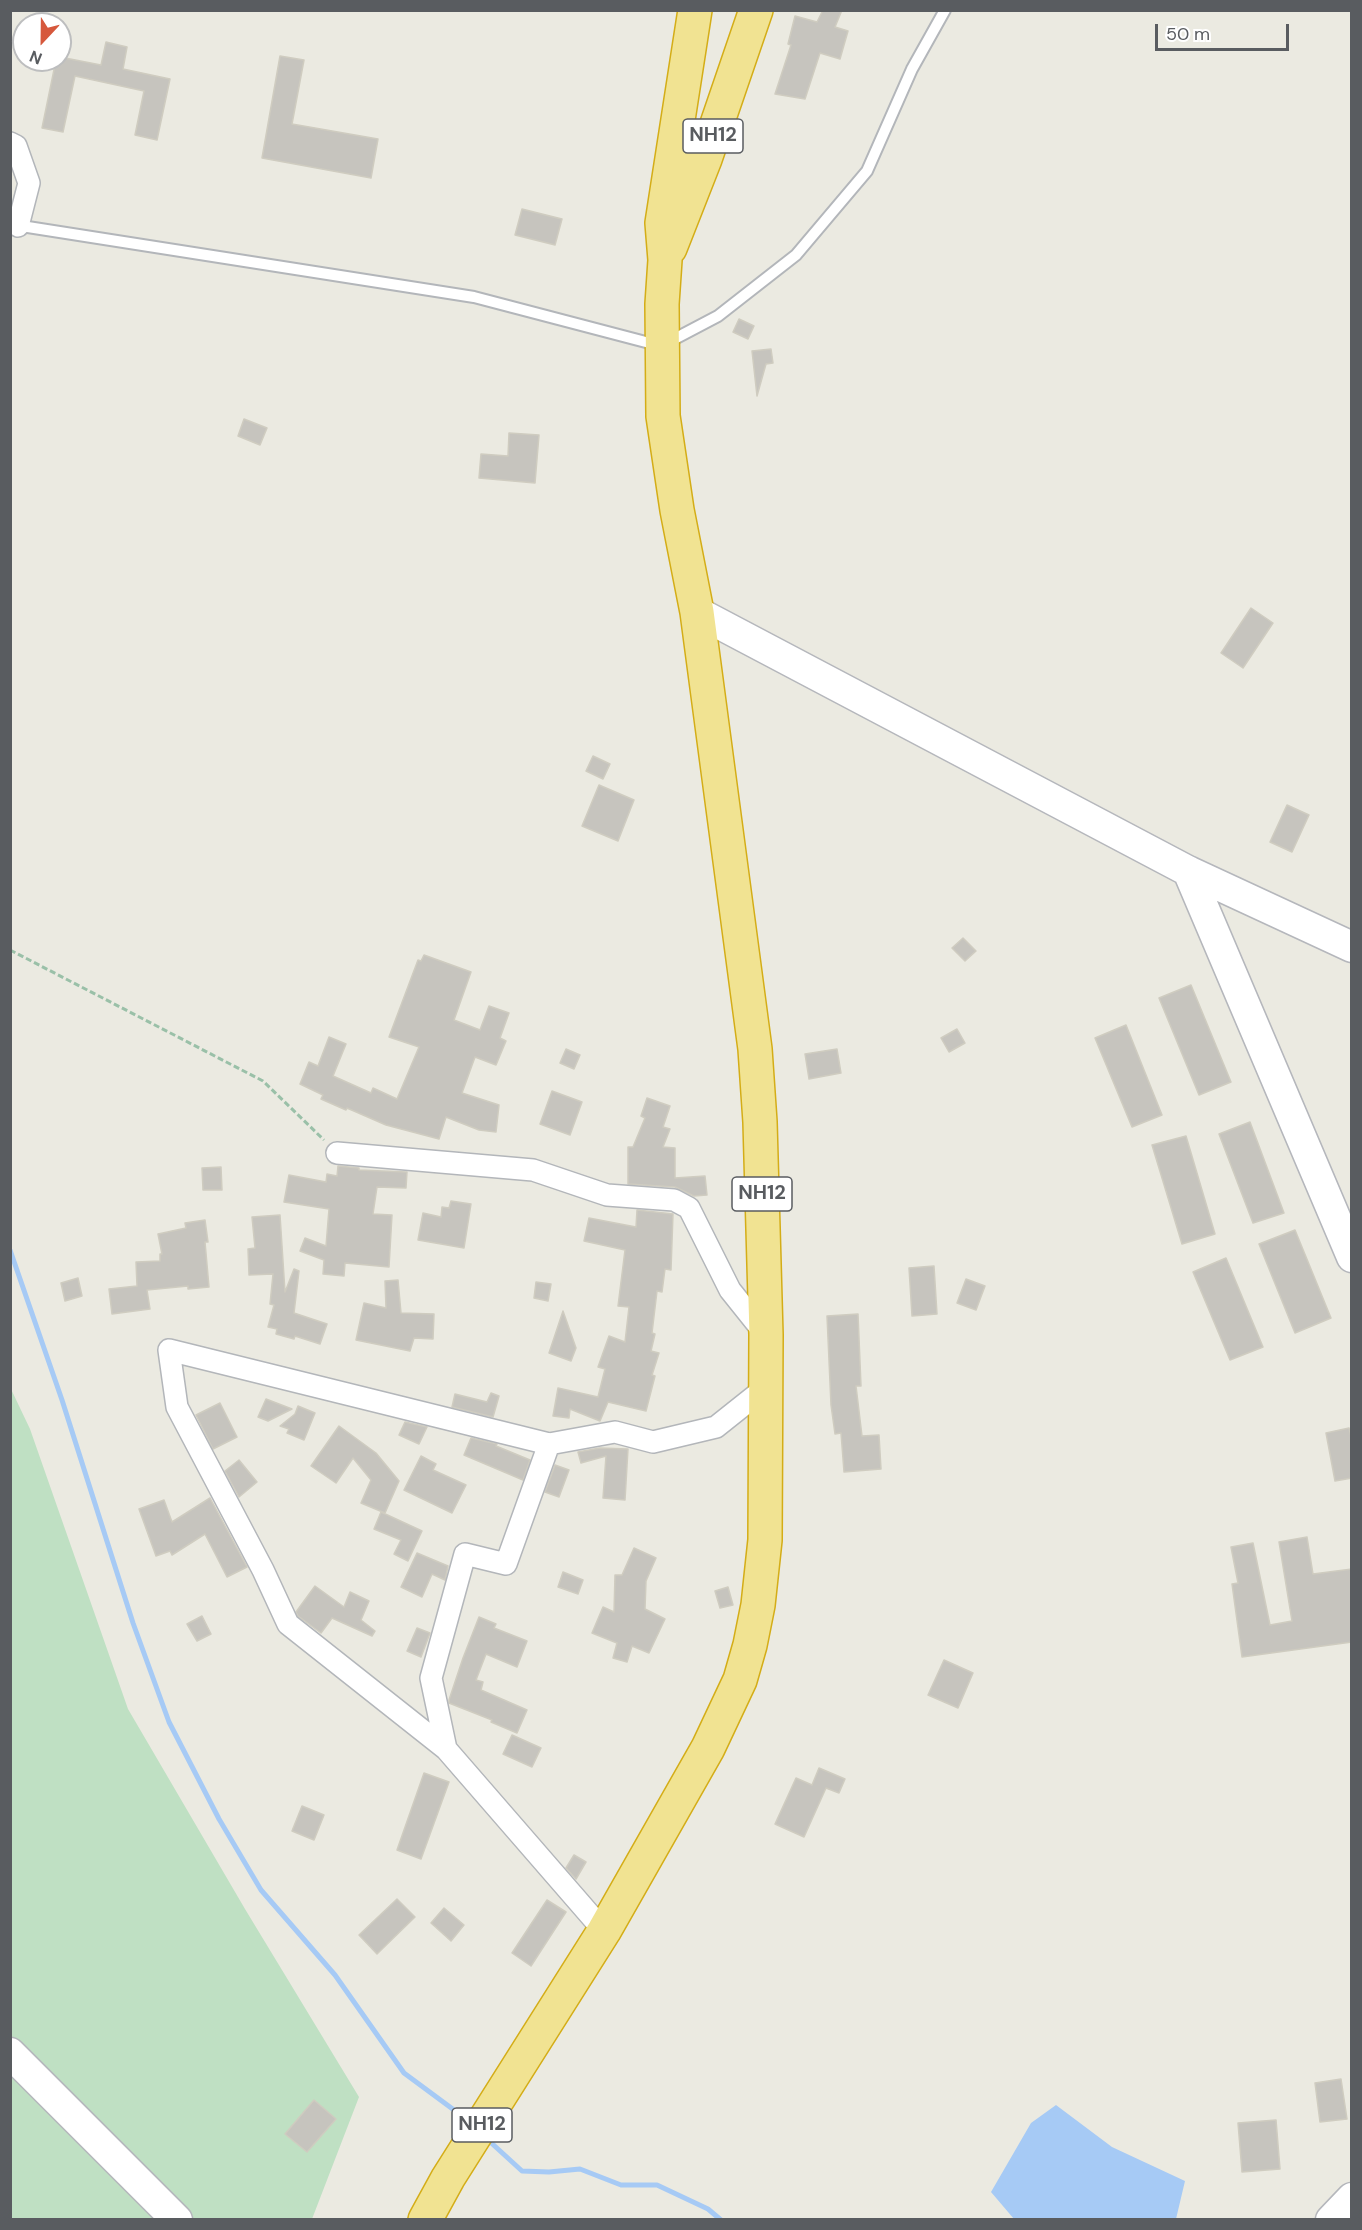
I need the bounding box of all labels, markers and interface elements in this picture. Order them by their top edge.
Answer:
north arrow [12,12,72,72]
scale bar [1158,12,1292,50]
text: 50 m [1166,22,1210,46]
text: N [26,45,45,69]
road number: NH12 [683,119,743,153]
road number: NH12 [732,1177,792,1211]
road number: NH12 [452,2108,512,2142]

